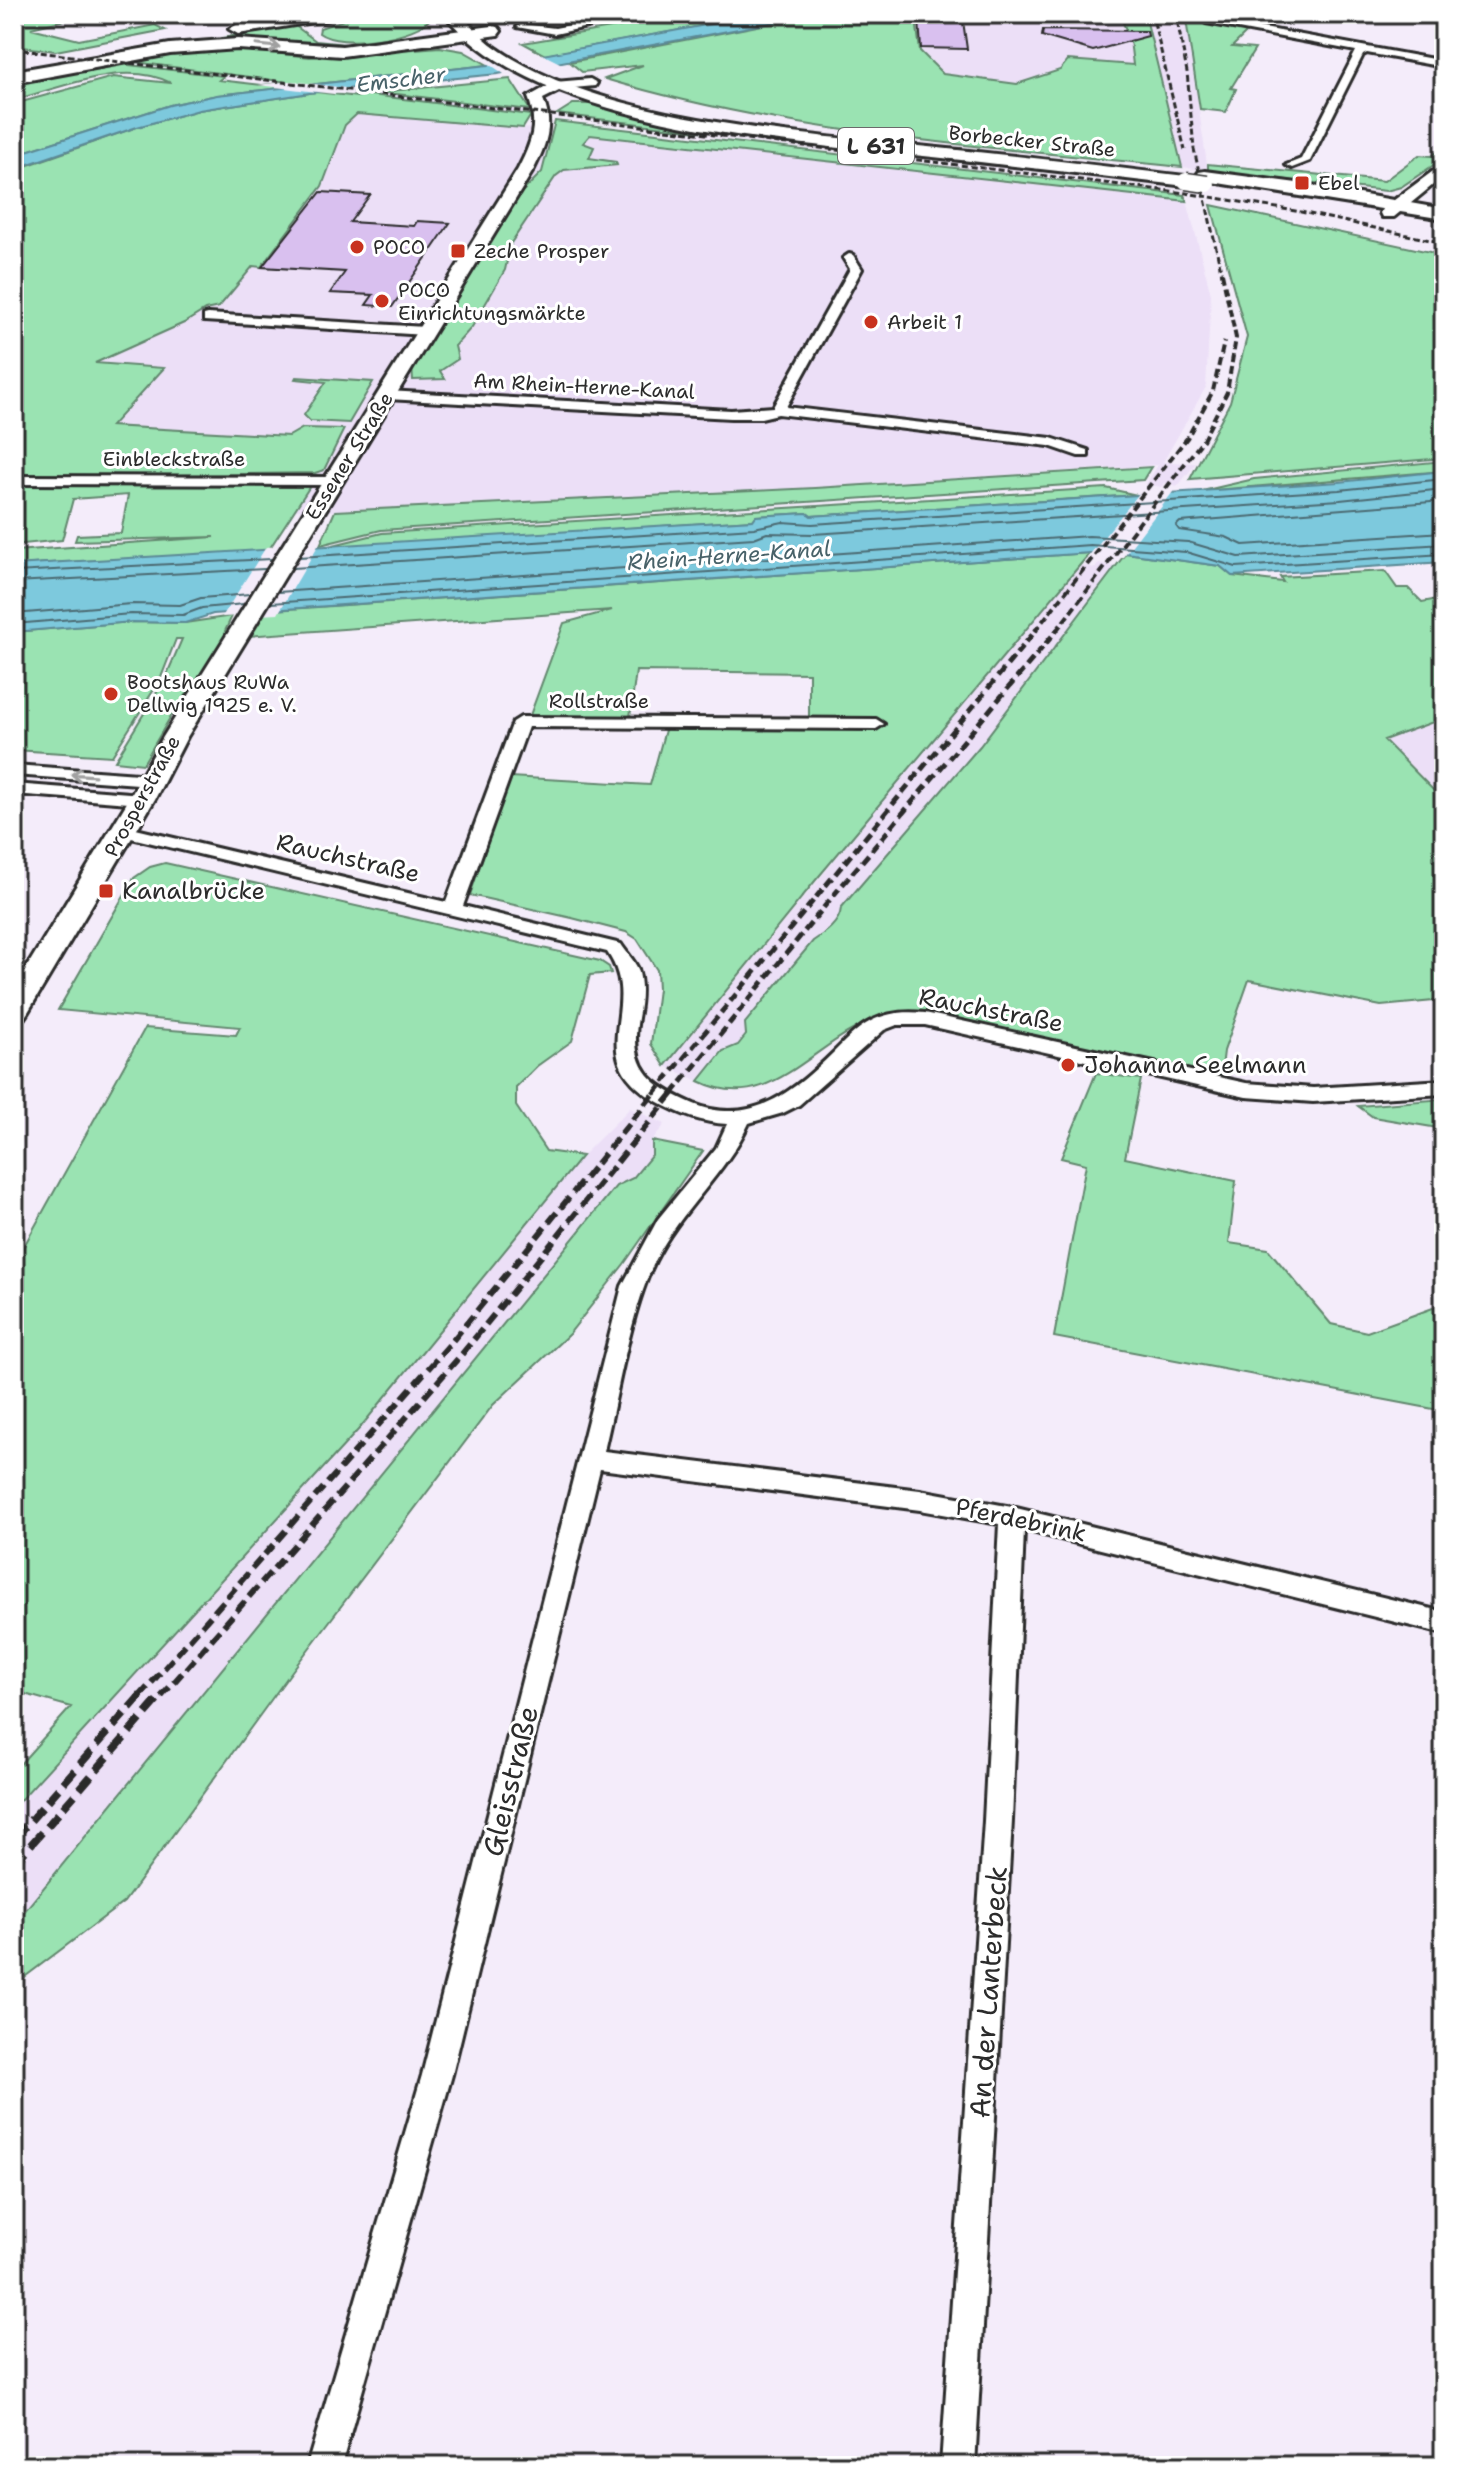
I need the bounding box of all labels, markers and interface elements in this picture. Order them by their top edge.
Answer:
one-way arrow [254,38,281,53]
water label: Emscher [355,60,448,99]
street label: Borbecker Straße [947,119,1117,163]
road number: L 631 [838,128,914,164]
place label: Ebel [1318,170,1359,196]
marker: Ebel [1293,174,1311,192]
place label: POCO [373,234,425,260]
marker: POCO [348,238,366,256]
place label: Zeche Prosper [474,238,610,264]
marker: Zeche Prosper [449,242,467,260]
place label: POCO Einrichtungsmärkte [398,277,586,326]
marker: POCO Einrichtungsmärkte [373,292,391,310]
place label: Arbeit 1 [887,309,962,335]
marker: Arbeit 1 [862,313,880,331]
street label: Am Rhein-Herne-Kanal [473,367,695,405]
street label: Essener Straße [299,387,399,525]
street label: Einbleckstraße [103,446,245,472]
water label: Rhein-Herne-Kanal [626,534,832,577]
place label: Bootshaus RuWa Dellwig 1925 e. V. [127,669,297,718]
marker: Bootshaus RuWa Dellwig 1925 e. V. [102,685,120,703]
street label: Rollstraße [549,688,649,714]
street label: Prosperstraße [98,731,186,861]
one-way arrow [70,767,97,782]
street label: Rauchstraße [273,826,423,890]
place label: Kanalbrücke [122,875,265,907]
marker: Kanalbrücke [97,882,115,900]
street label: Rauchstraße [916,980,1066,1040]
place label: Johanna Seelmann [1084,1049,1306,1081]
marker: Johanna Seelmann [1059,1056,1077,1074]
street label: Pferdebrink [953,1491,1089,1549]
street label: Gleisstraße [473,1702,547,1860]
street label: An der Lanterbeck [960,1865,1016,2119]

